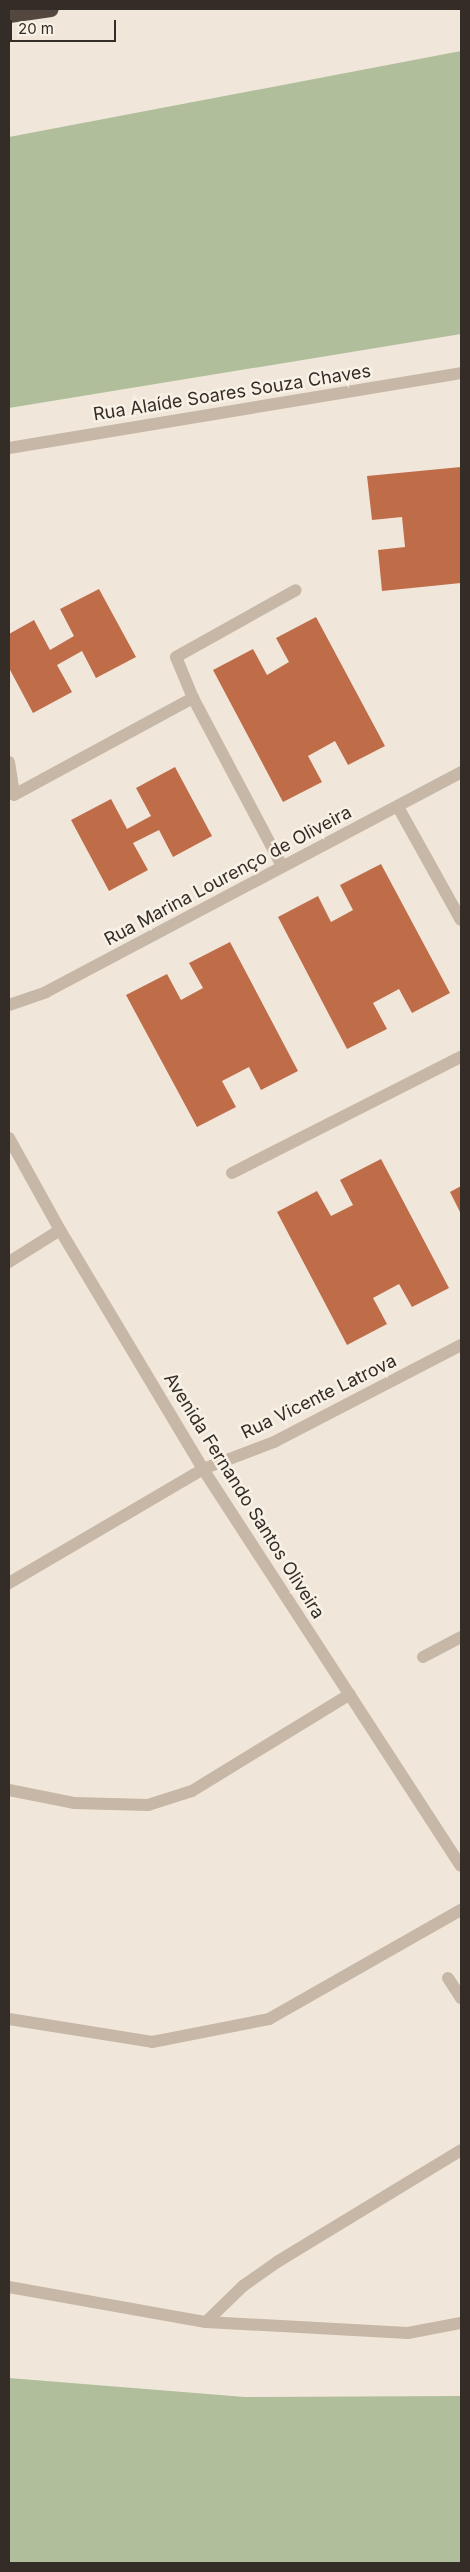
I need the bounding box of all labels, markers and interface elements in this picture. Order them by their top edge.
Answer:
scale bar [12,10,119,42]
text: 20 m [18,19,54,38]
street label: Rua Alaíde Soares Souza Chaves [92,360,372,426]
street label: Rua Marina Lourenço de Oliveira [101,801,355,951]
street label: Rua Vicente Latrova [238,1350,400,1444]
street label: Avenida Fernando Santos Oliveira [159,1369,329,1623]

